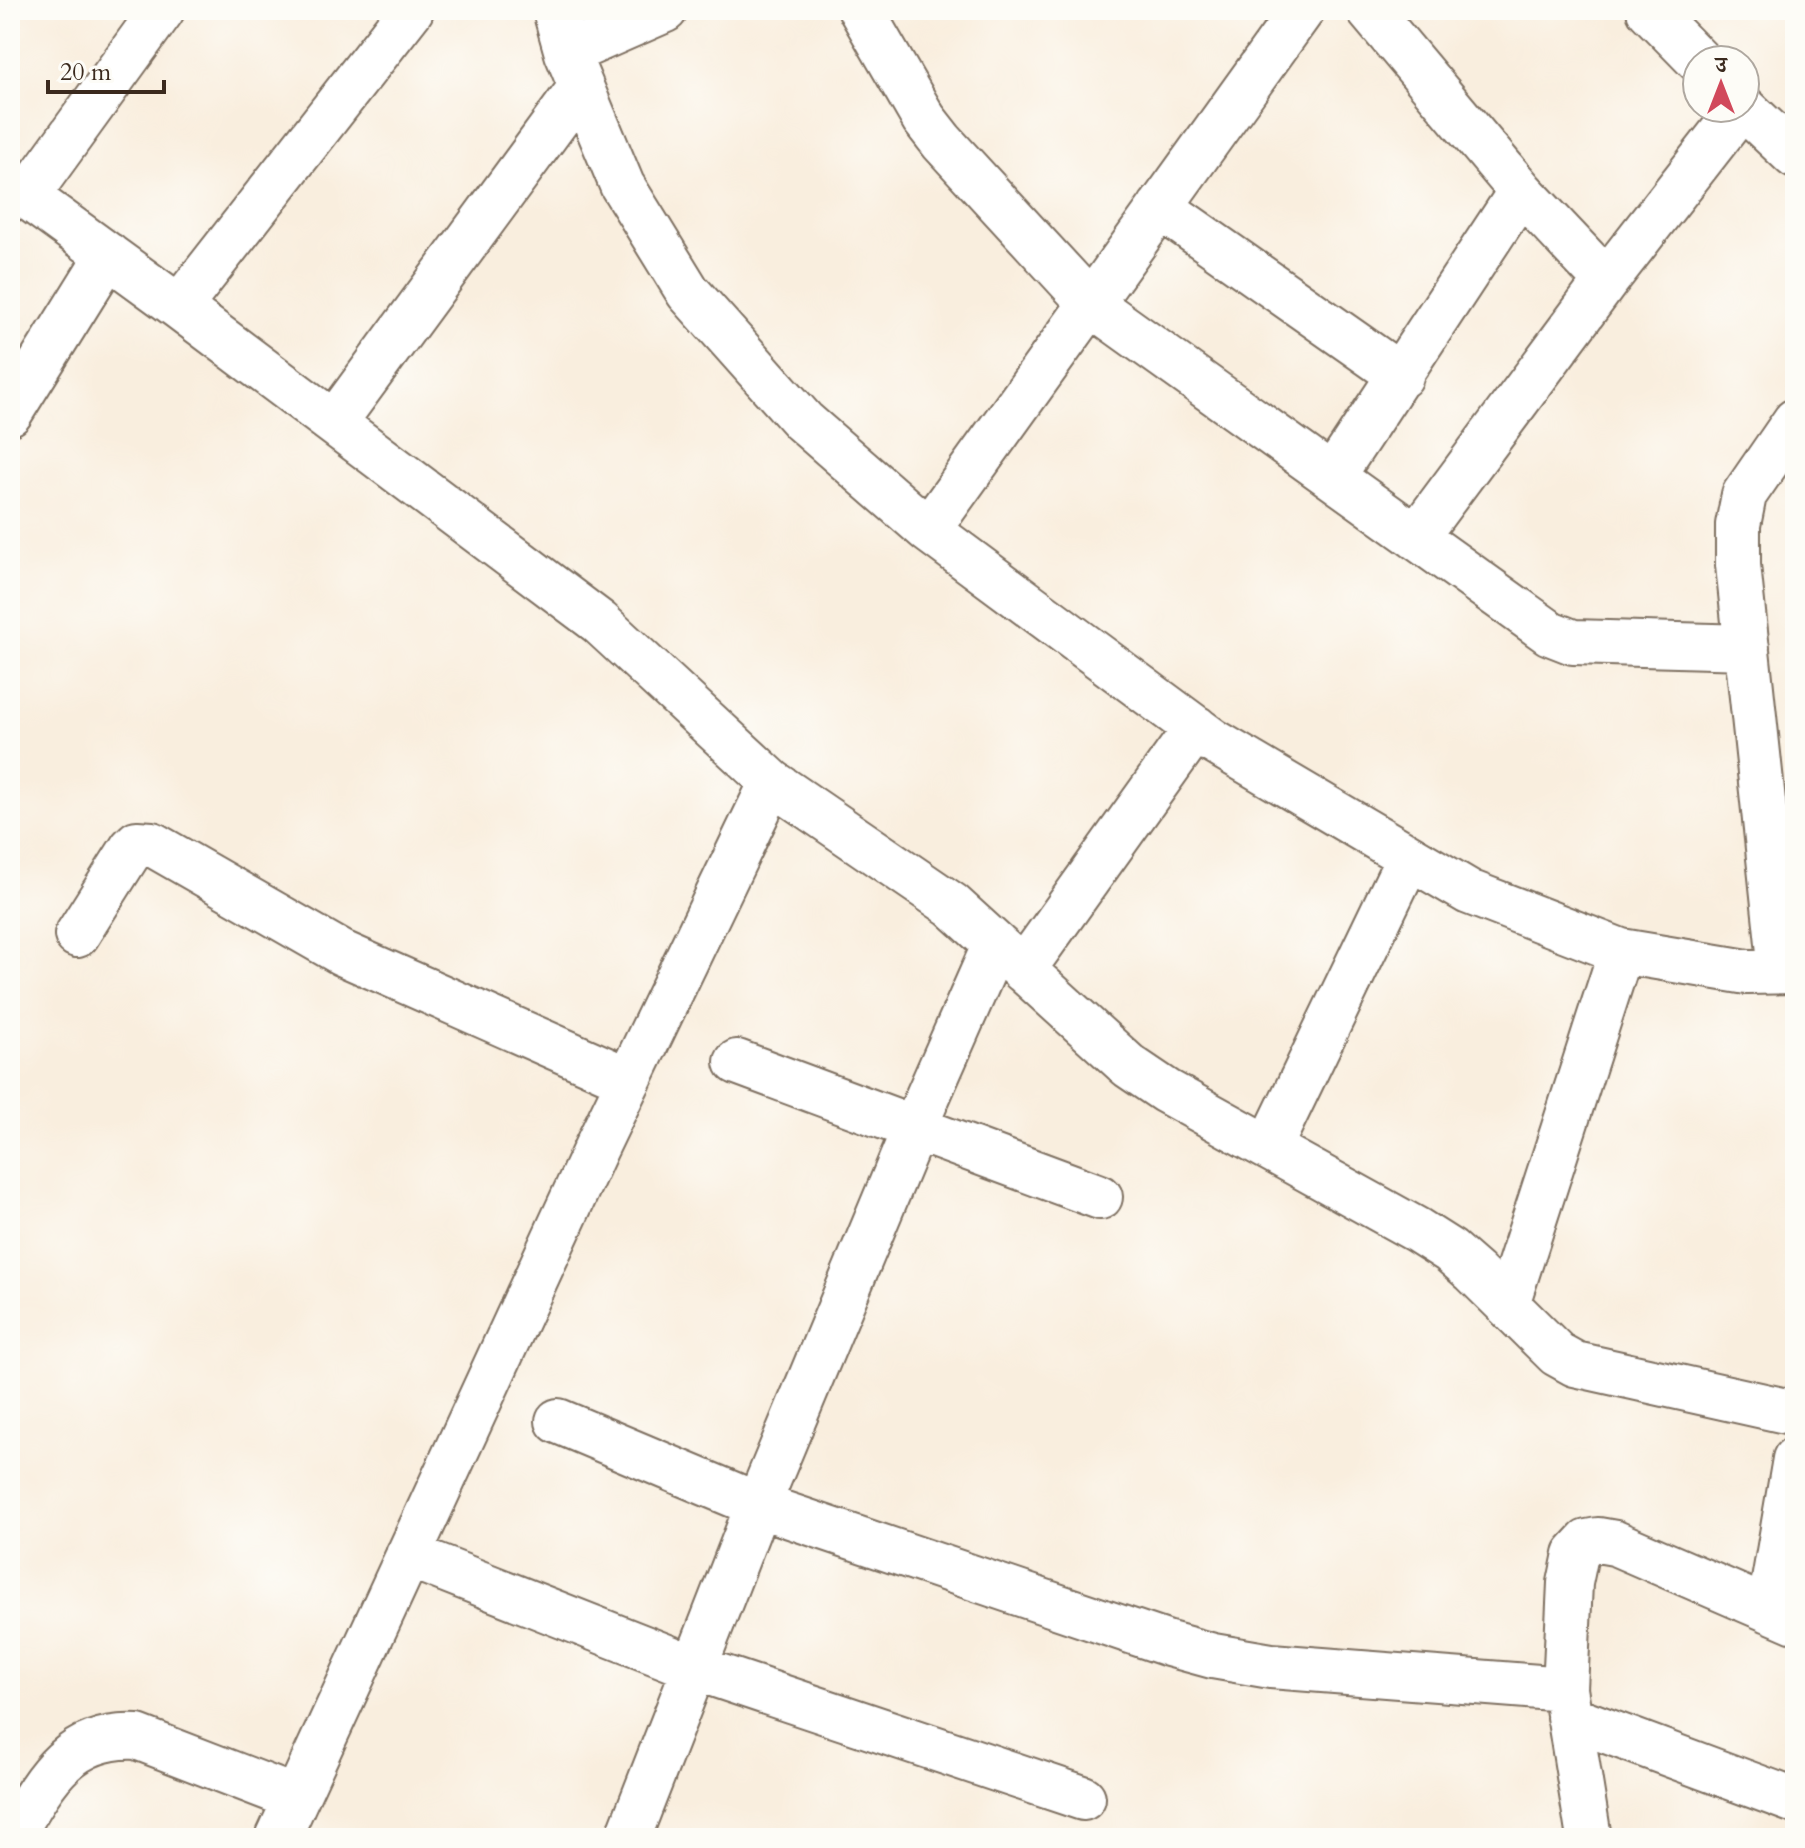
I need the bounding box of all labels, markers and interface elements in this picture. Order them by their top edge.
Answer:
scale bar [48,44,164,94]
north arrow [1681,44,1761,124]
text: उ [1713,50,1728,80]
text: 20 m [60,56,112,89]

